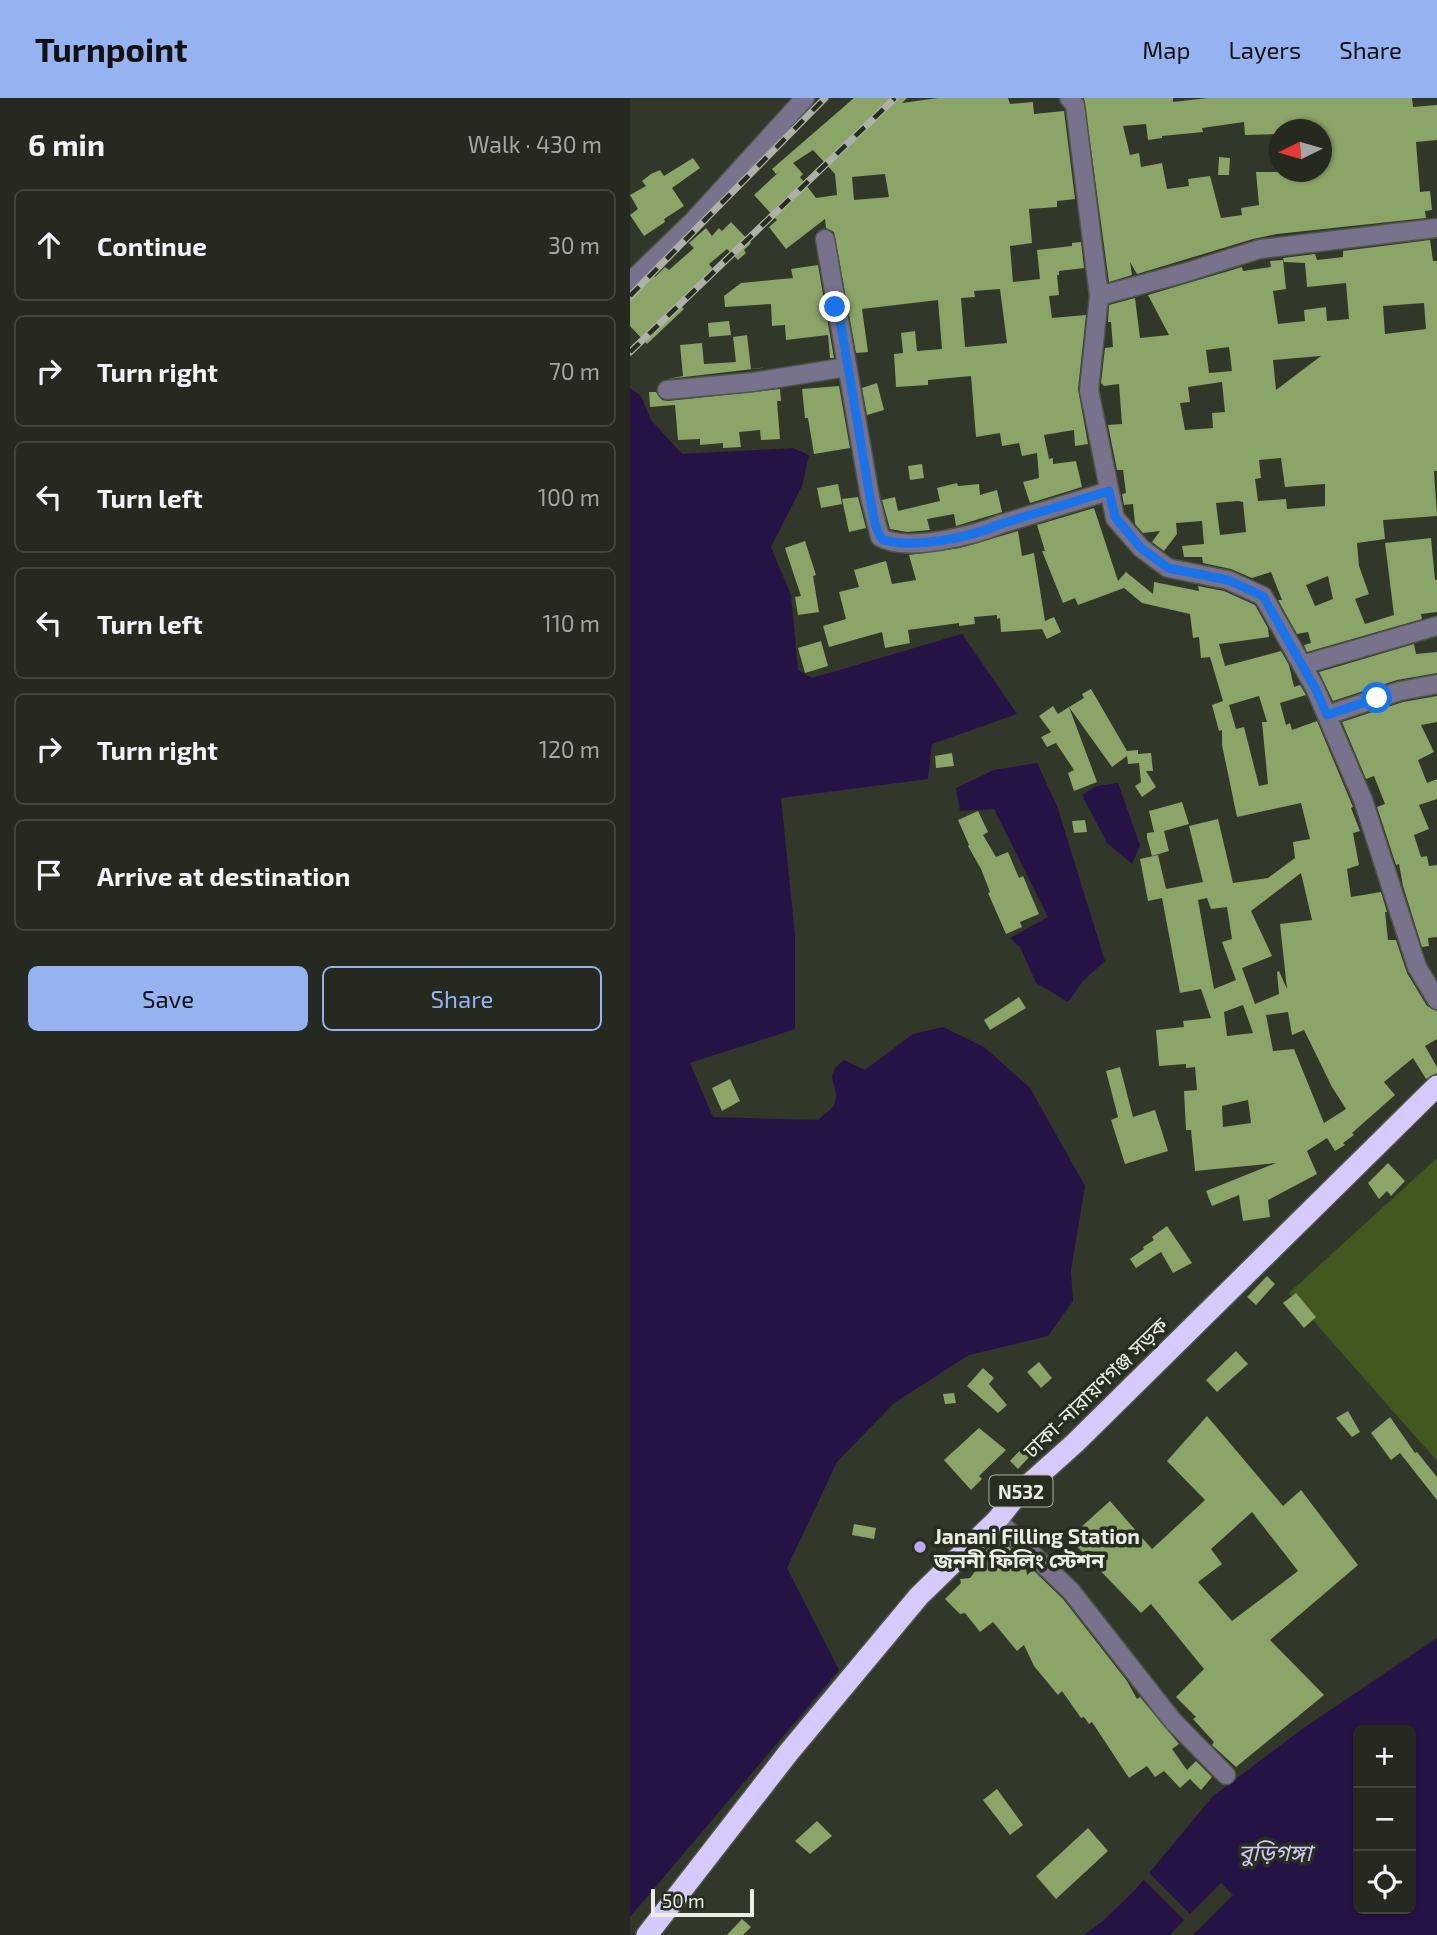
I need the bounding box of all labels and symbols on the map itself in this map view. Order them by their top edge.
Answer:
north arrow [1269,119,1332,182]
route end [819,291,850,322]
route start [1361,682,1392,713]
street label: ঢাকা-নারায়ণগঞ্জ সড়ক [1017,1311,1173,1463]
road number: N532 [990,1476,1052,1506]
place label: Janani Filling Station জননী ফিলিং স্টেশন [933,1523,1140,1572]
marker: Janani Filling Station জননী ফিলিং স্টেশন [912,1539,928,1555]
water label: বুড়িগঙ্গা [1238,1838,1315,1867]
scale bar [651,1886,754,1918]

